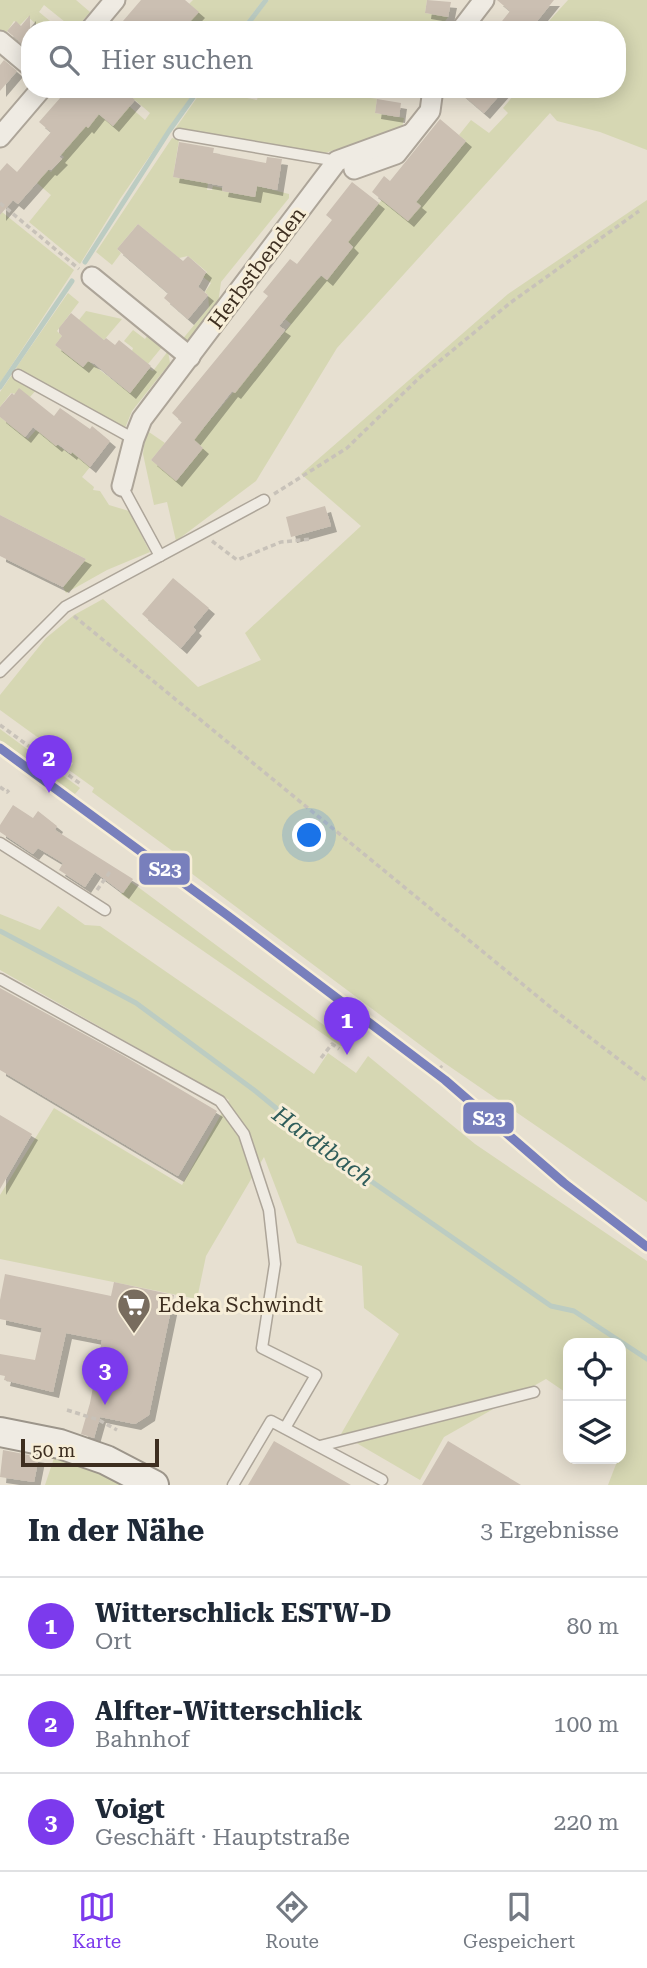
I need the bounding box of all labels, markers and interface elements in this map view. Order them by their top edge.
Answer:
search box [21,21,626,98]
icon: search [45,41,83,79]
text: Hier suchen [101,45,253,75]
street label: Herbstbenden [203,202,311,334]
pin: 2 [26,735,72,793]
your location [292,818,326,852]
line badge: S23 [138,852,191,886]
text: S23 [148,858,182,881]
pin: 1 [324,997,370,1055]
water label: Hardtbach [266,1100,378,1192]
line badge: S23 [462,1101,515,1135]
text: S23 [472,1107,506,1130]
supermarket icon: Edeka Schwindt [115,1286,153,1335]
place label: Edeka Schwindt [158,1293,323,1317]
map controls [563,1338,626,1464]
button: locate [563,1338,626,1401]
pin: 3 [82,1347,128,1405]
button: layers [563,1401,626,1464]
scale bar [21,1436,159,1468]
text: 50 m [32,1439,75,1462]
text: In der Nähe [28,1513,204,1548]
text: 3 Ergebnisse [480,1517,619,1544]
text: Witterschlick ESTW-D [95,1598,391,1628]
text: 1 [45,1613,57,1640]
text: 80 m [566,1613,619,1640]
text: Ort [95,1628,132,1655]
text: Alfter-Witterschlick [95,1696,363,1726]
text: 2 [45,1711,57,1738]
text: 100 m [554,1711,619,1738]
text: Bahnhof [95,1726,190,1753]
text: Voigt [95,1794,165,1824]
text: 3 [45,1809,57,1836]
text: 220 m [554,1809,619,1836]
text: Geschäft · Hauptstraße [95,1824,350,1851]
tab: Karte [72,1888,121,1953]
tab: Route [265,1888,319,1953]
tab: Gespeichert [463,1888,575,1953]

